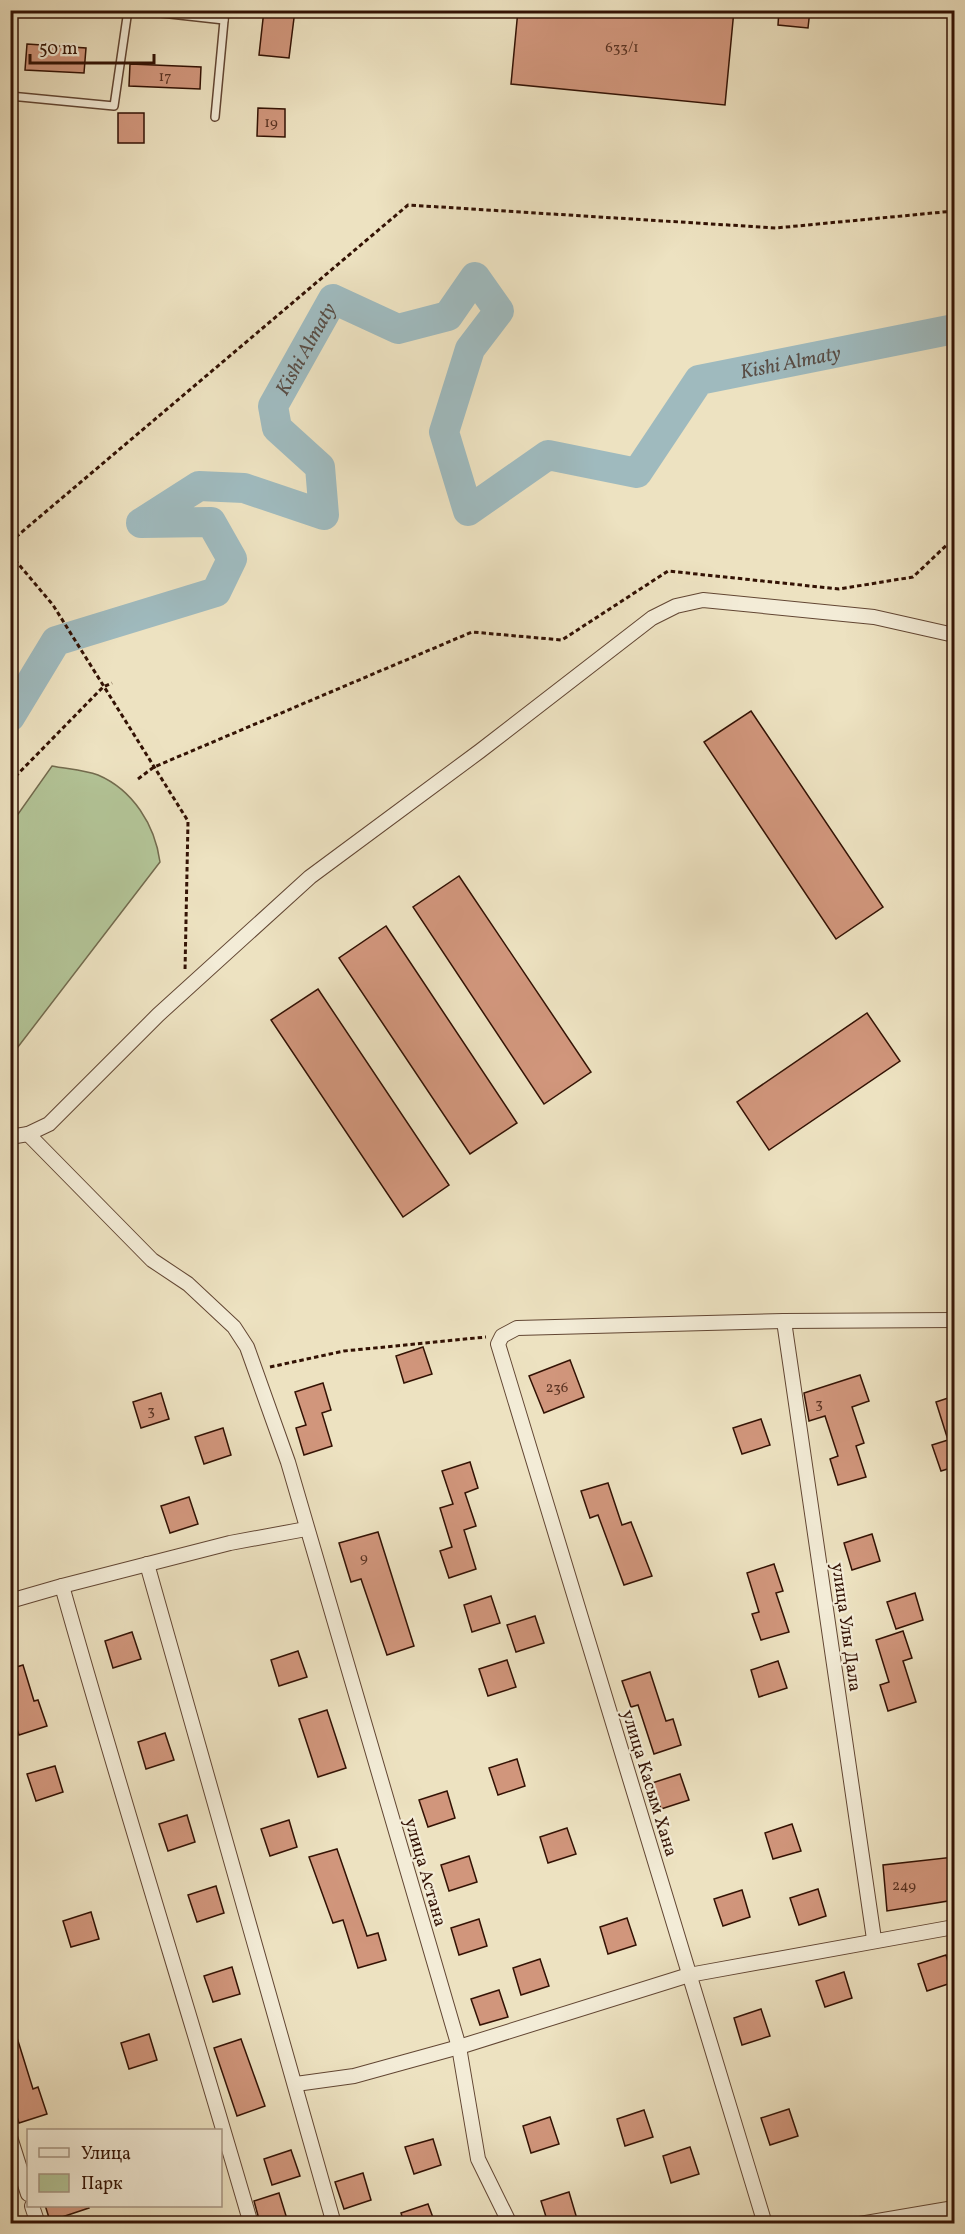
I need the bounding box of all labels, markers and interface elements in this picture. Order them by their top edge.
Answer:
scale bar [30,27,154,65]
text: 50 m [39,37,78,62]
house number: 633/1 [605,38,639,59]
house number: 17 [158,67,172,88]
house number: 19 [264,113,278,134]
water label: Kіshі Almaty [270,298,344,401]
water label: Kіshі Almaty [738,340,844,387]
house number: 236 [546,1378,568,1399]
house number: 3 [815,1394,823,1415]
house number: 3 [147,1401,155,1422]
house number: 9 [360,1548,368,1569]
street label: улица Улы Дала [824,1561,867,1693]
street label: улица Касым Хана [614,1707,683,1860]
street label: улица Астана [397,1815,452,1930]
house number: 249 [892,1876,916,1897]
legend [27,2129,222,2207]
text: Улица [81,2142,131,2167]
text: Парк [81,2172,123,2197]

